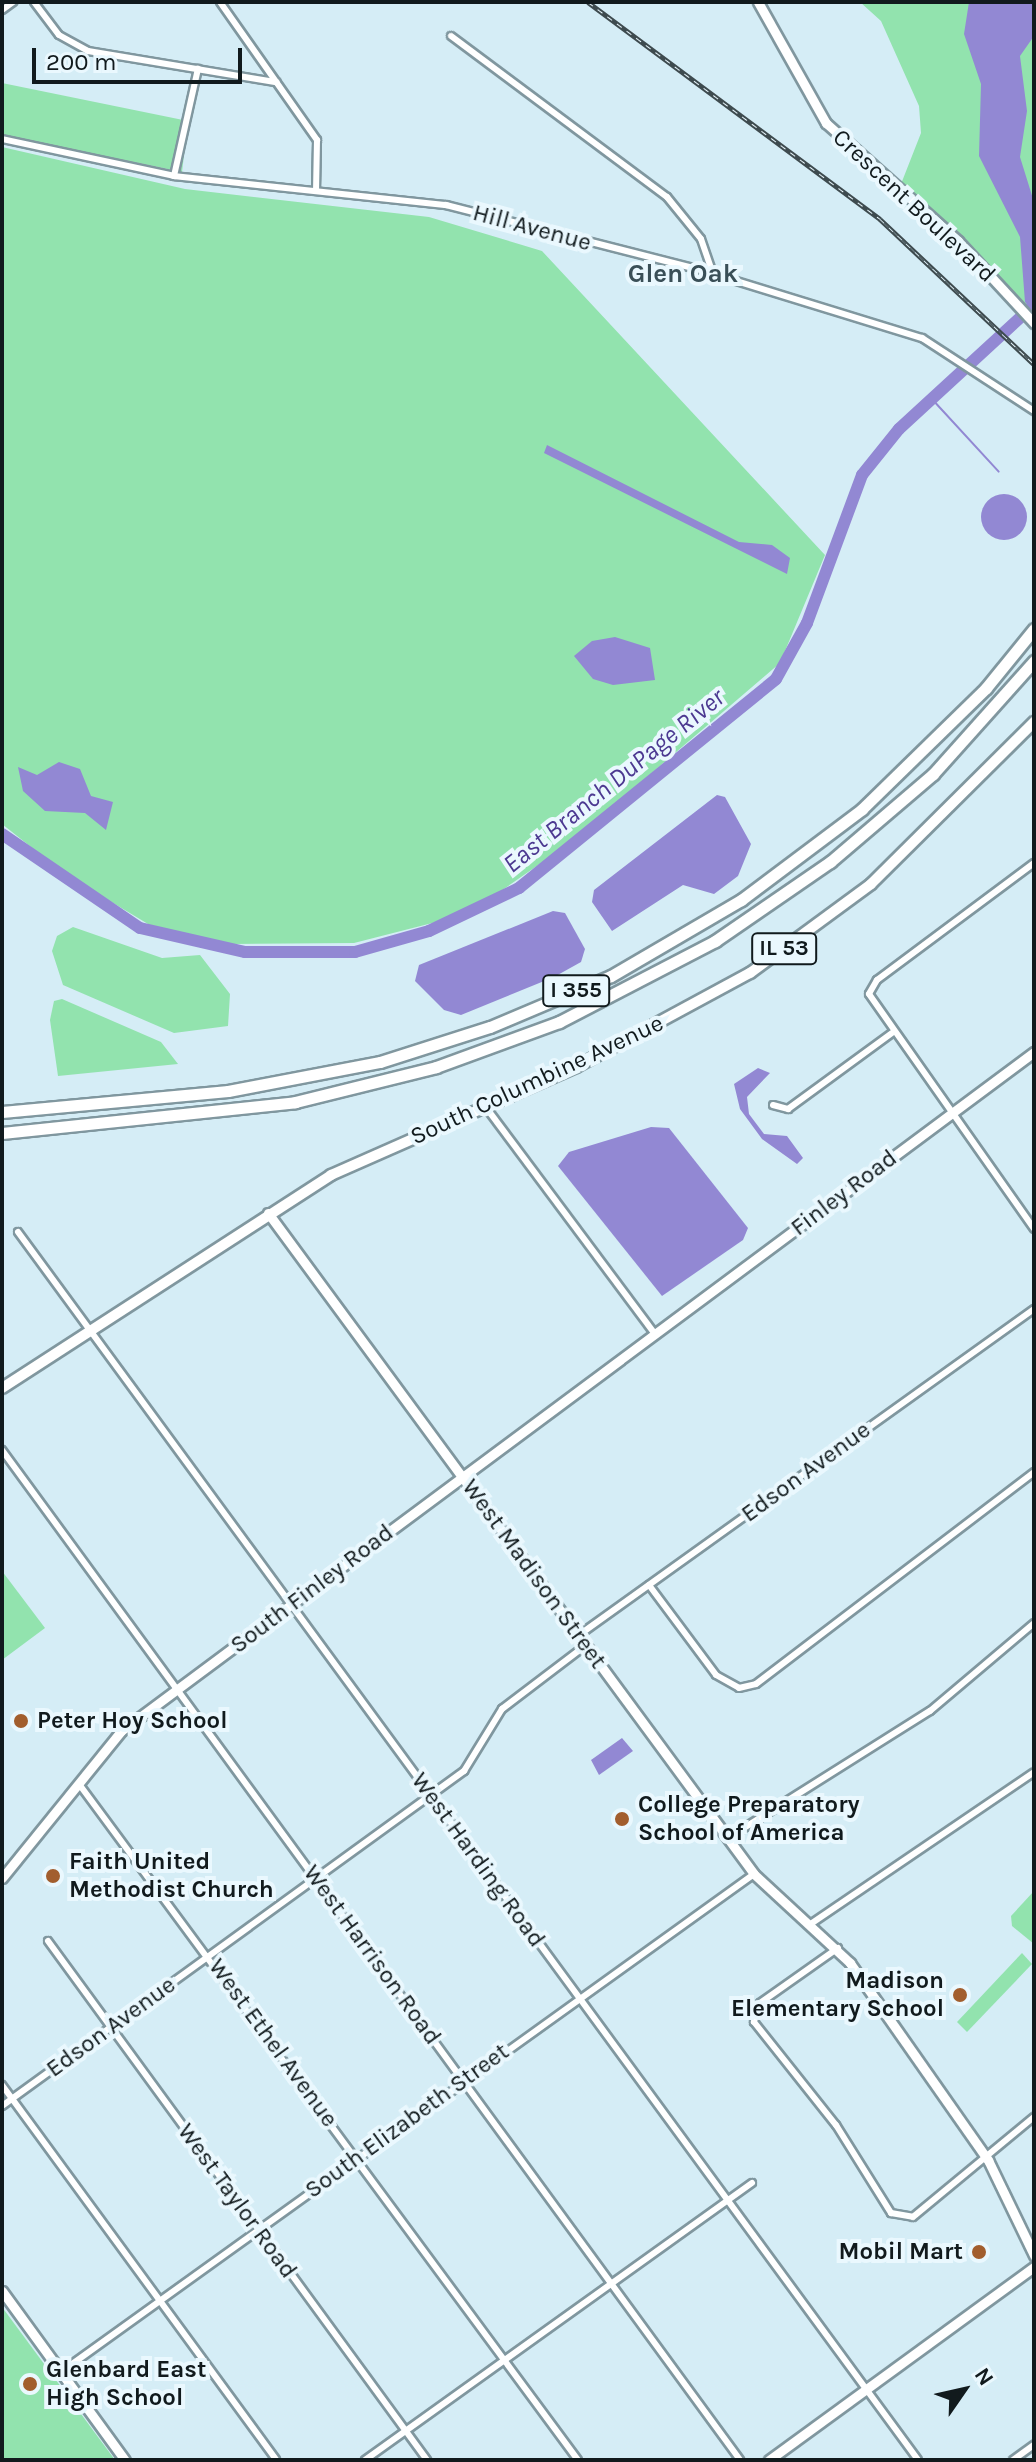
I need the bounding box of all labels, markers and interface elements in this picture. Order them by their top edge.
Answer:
scale bar [36,32,246,82]
text: 200 m [46,48,117,76]
street label: Crescent Boulevard [827,123,1001,289]
street label: Hill Avenue [470,198,594,258]
district label: Glen Oak [628,258,738,290]
water label: East Branch DuPage River [497,682,731,880]
road number: IL 53 [750,931,818,967]
road number: I 355 [542,973,610,1009]
street label: South Columbine Avenue [406,1009,668,1151]
street label: Finley Road [785,1144,903,1242]
street label: Edson Avenue [736,1416,876,1528]
street label: West Madison Street [456,1474,612,1674]
street label: South Finley Road [225,1518,399,1660]
place label: Peter Hoy School [37,1707,227,1735]
marker: Peter Hoy School [12,1712,30,1730]
street label: West Harding Road [405,1767,551,1953]
place label: College Preparatory School of America [638,1791,860,1847]
marker: College Preparatory School of America [613,1810,631,1828]
place label: Faith United Methodist Church [69,1848,274,1904]
street label: West Harrison Road [297,1859,447,2051]
marker: Faith United Methodist Church [44,1867,62,1885]
street label: West Ethel Avenue [202,1953,344,2133]
place label: Madison Elementary School [731,1967,944,2023]
street label: Edson Avenue [41,1971,181,2083]
marker: Madison Elementary School [951,1986,969,2004]
street label: South Elizabeth Street [299,2037,515,2205]
street label: West Taylor Road [171,2118,303,2284]
place label: Mobil Mart [839,2238,963,2266]
marker: Mobil Mart [970,2243,988,2261]
north arrow [924,2350,1004,2430]
place label: Glenbard East High School [46,2356,206,2412]
text: N [969,2363,999,2390]
marker: Glenbard East High School [21,2375,39,2393]

